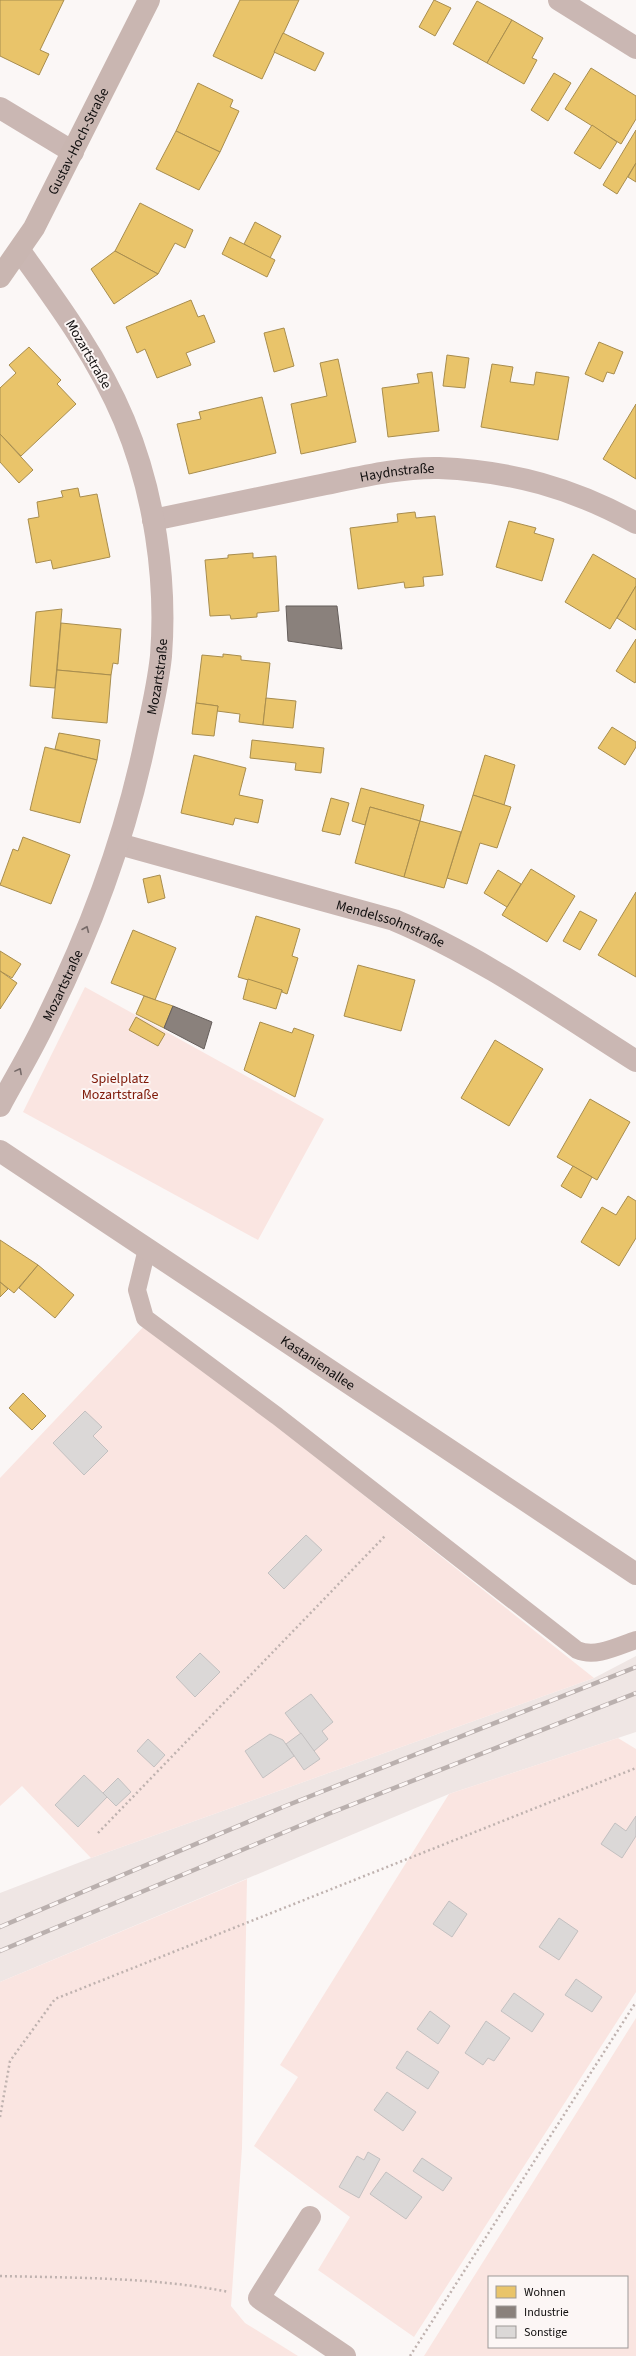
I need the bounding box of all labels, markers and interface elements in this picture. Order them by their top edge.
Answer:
street label: Gustav-Hoch-Straße [43,85,114,199]
street label: Mozartstraße [60,316,116,393]
street label: Haydnstraße [358,459,435,488]
street label: Mozartstraße [142,638,173,717]
street label: Mendelssohnstraße [334,895,448,953]
one-way arrow [81,925,89,933]
street label: Mozartstraße [38,947,88,1025]
one-way arrow [14,1068,21,1076]
park label: Spielplatz Mozartstraße [82,1069,158,1105]
street label: Kastanienallee [276,1331,359,1396]
legend [488,2276,628,2348]
text: Wohnen [524,2284,566,2301]
text: Industrie [524,2304,569,2321]
text: Sonstige [524,2324,567,2341]

